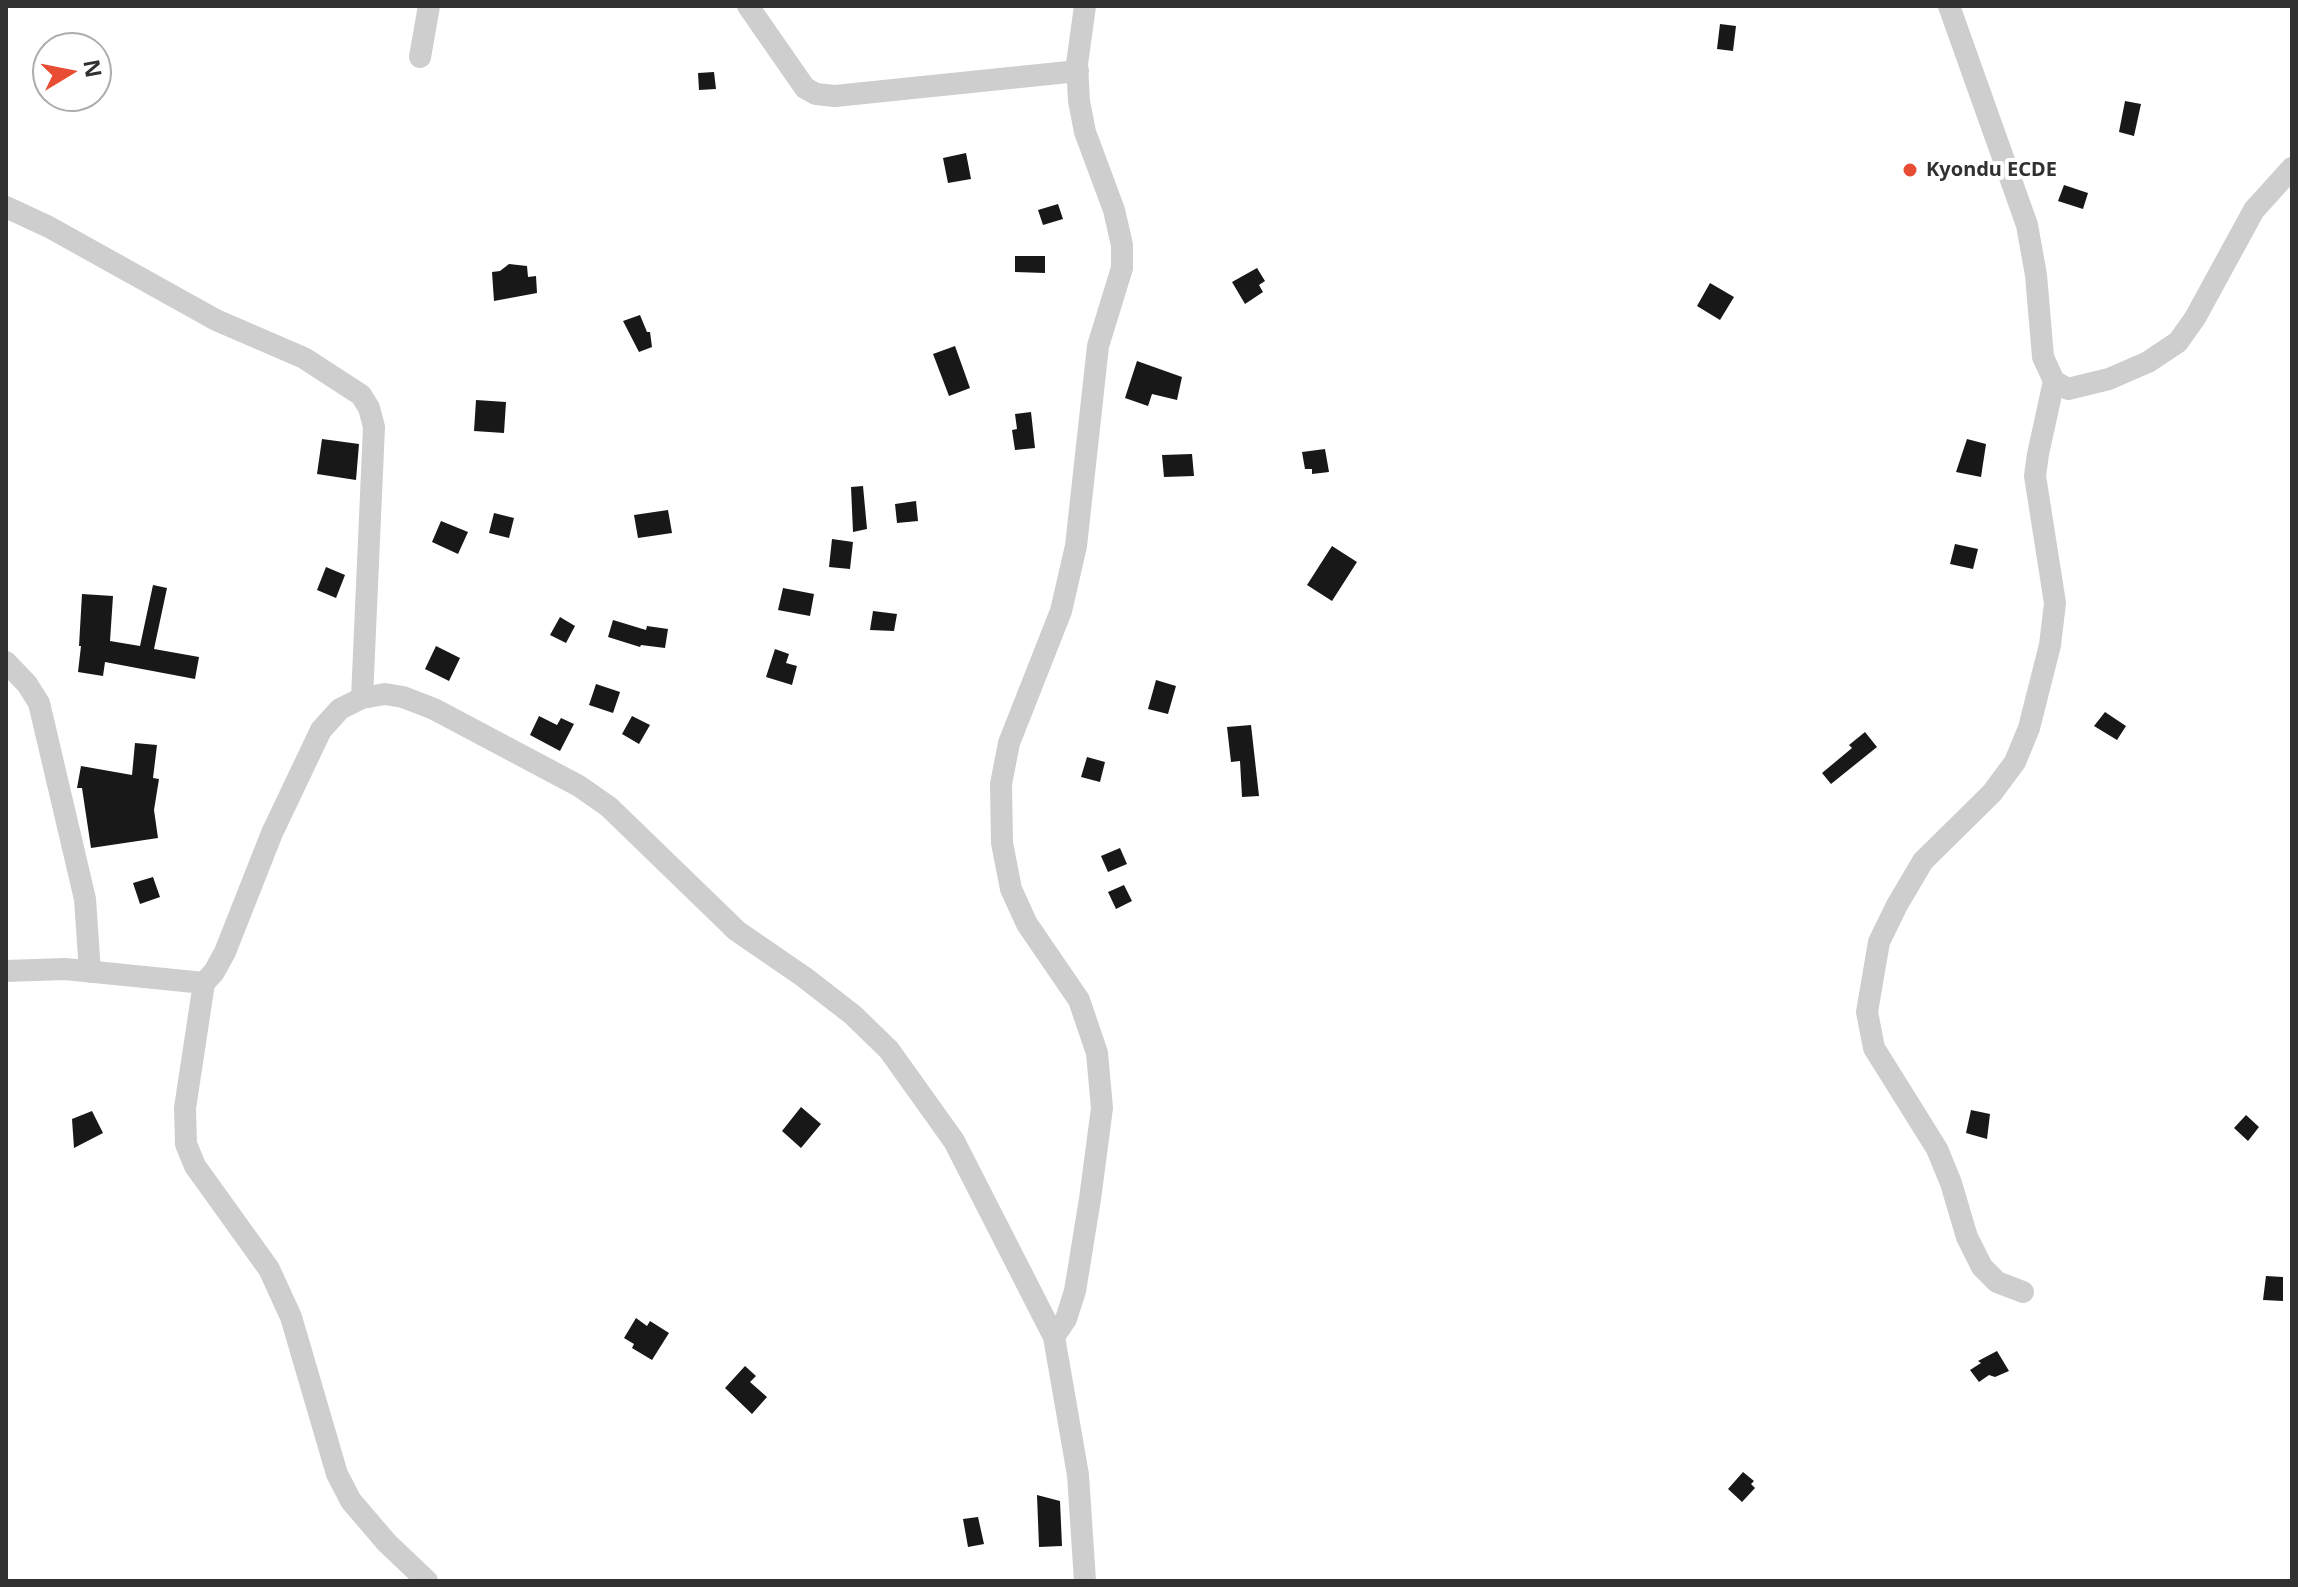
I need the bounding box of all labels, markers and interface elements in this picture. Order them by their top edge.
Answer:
north arrow [32,32,112,112]
text: N [77,57,110,80]
place label: Kyondu ECDE [1926,158,2057,182]
marker: Kyondu ECDE [1901,161,1919,179]

